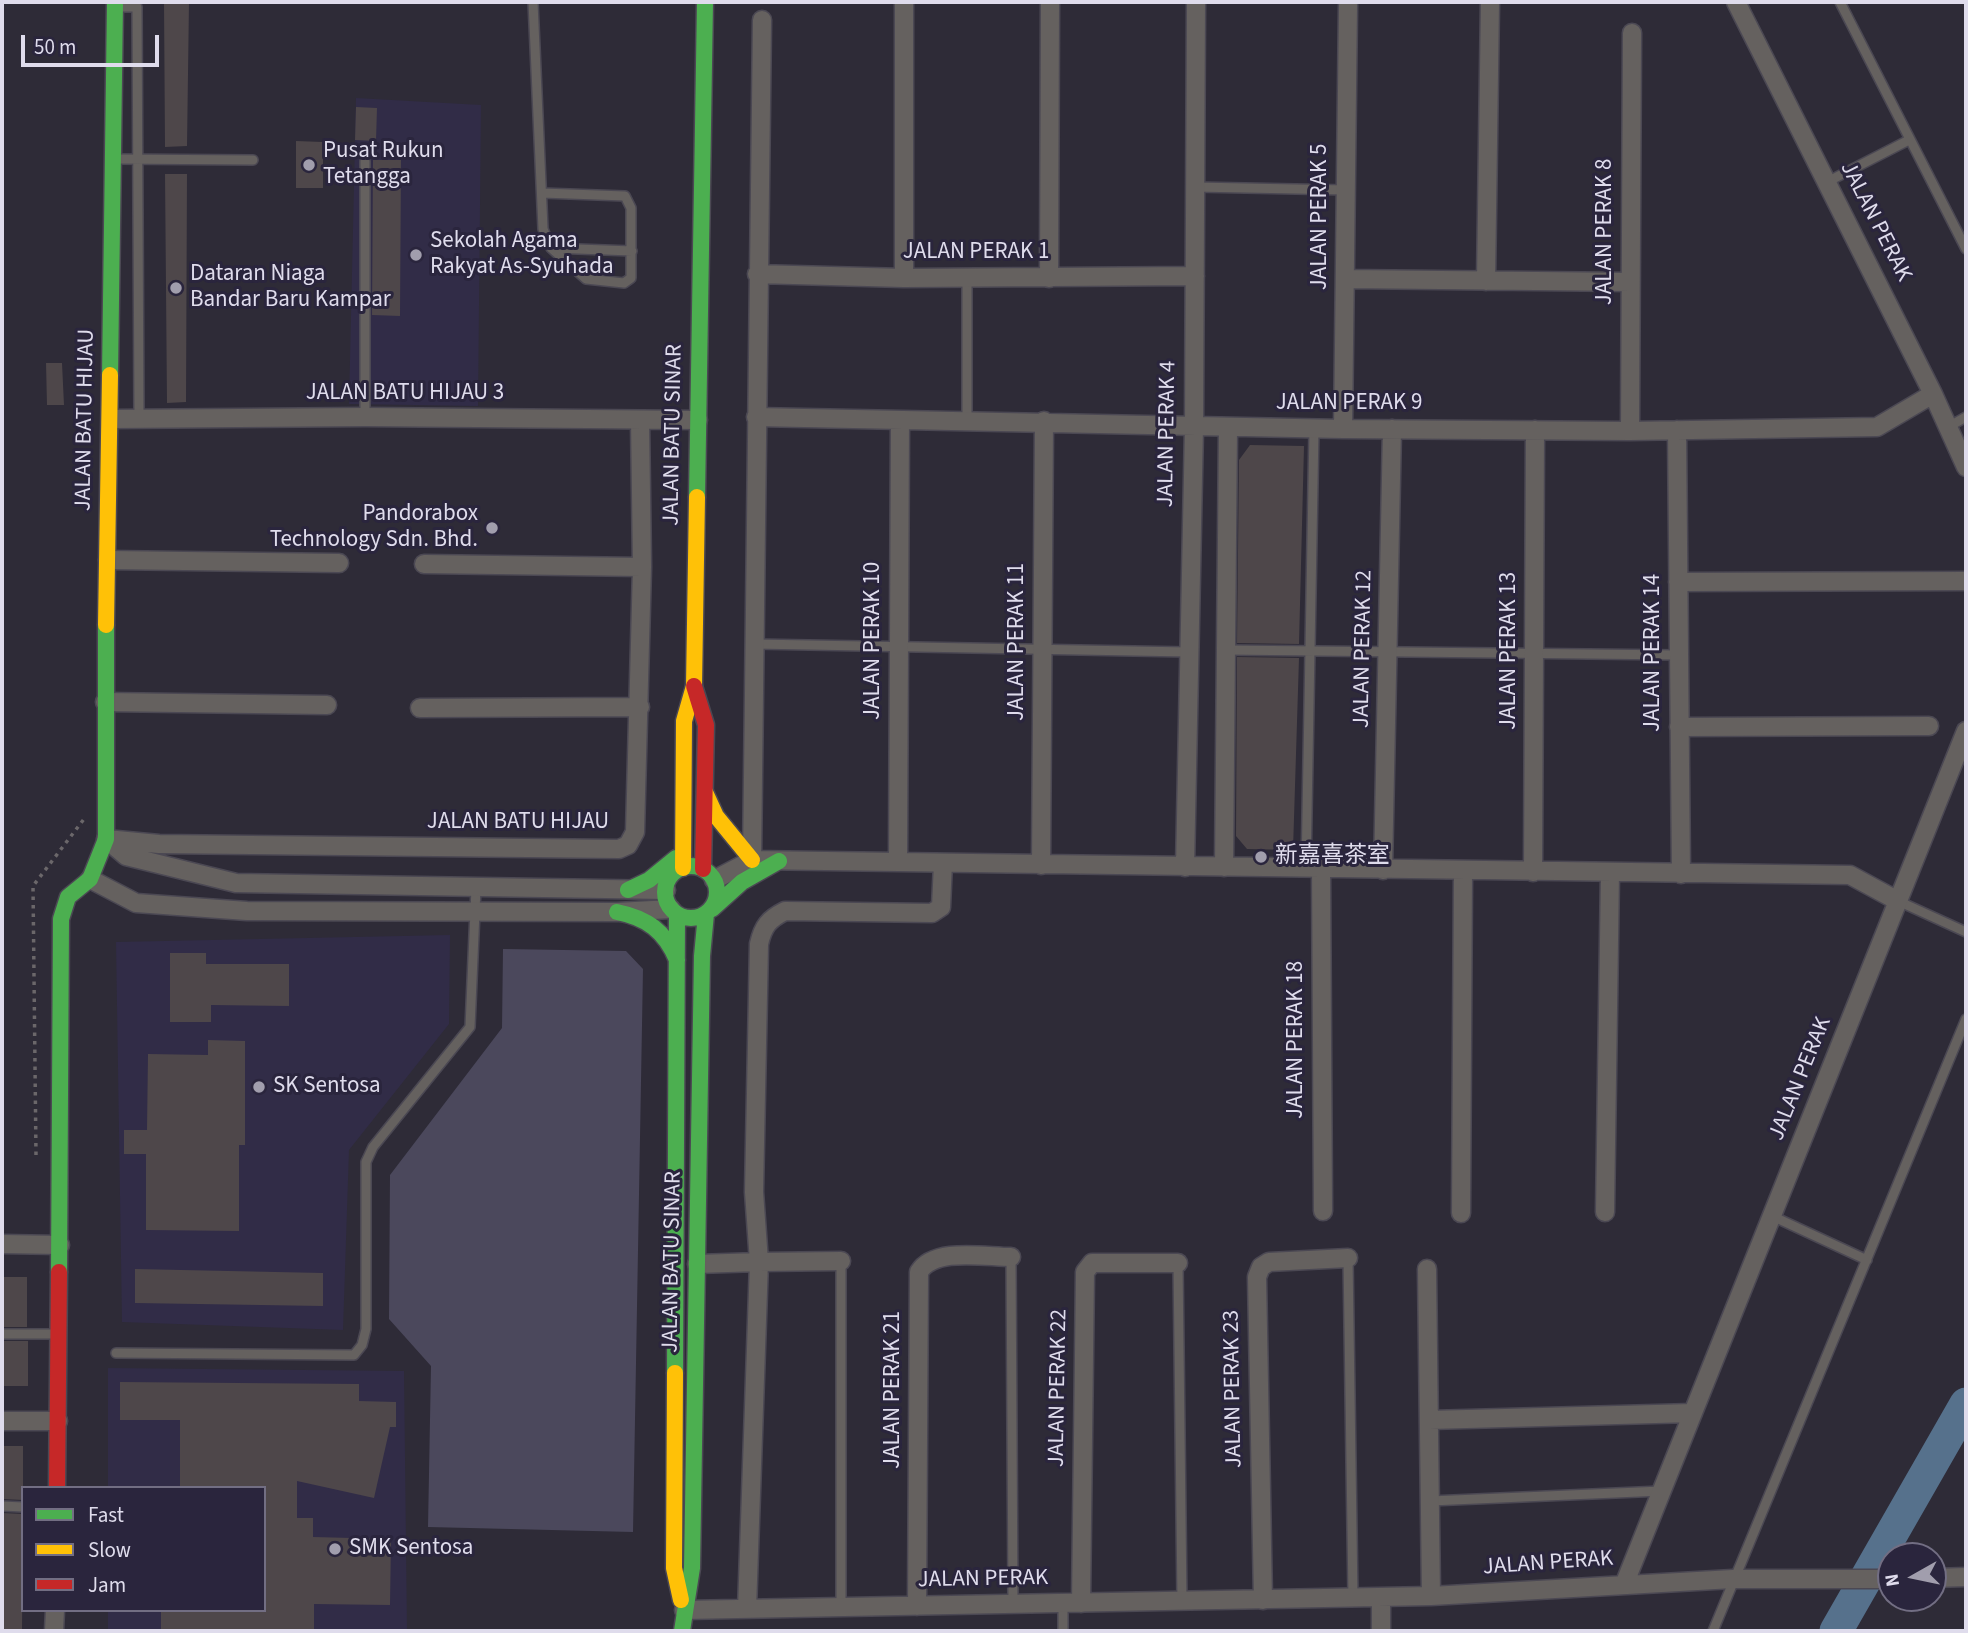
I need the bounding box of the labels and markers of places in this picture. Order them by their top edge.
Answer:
place label: Pusat Rukun Tetangga [323,138,444,192]
marker: Pusat Rukun Tetangga [301,157,317,173]
place label: Sekolah Agama Rakyat As-Syuhada [430,228,614,282]
marker: Sekolah Agama Rakyat As-Syuhada [408,247,424,263]
place label: Dataran Niaga Bandar Baru Kampar [190,261,391,315]
marker: Dataran Niaga Bandar Baru Kampar [168,280,184,296]
place label: Pandorabox Technology Sdn. Bhd. [270,501,478,555]
marker: Pandorabox Technology Sdn. Bhd. [484,520,500,536]
place label: 新嘉喜茶室 [1275,843,1390,871]
marker: 新嘉喜茶室 [1253,849,1269,865]
place label: SK Sentosa [273,1073,381,1101]
marker: SK Sentosa [251,1079,267,1095]
place label: SMK Sentosa [349,1535,473,1563]
marker: SMK Sentosa [327,1541,343,1557]

